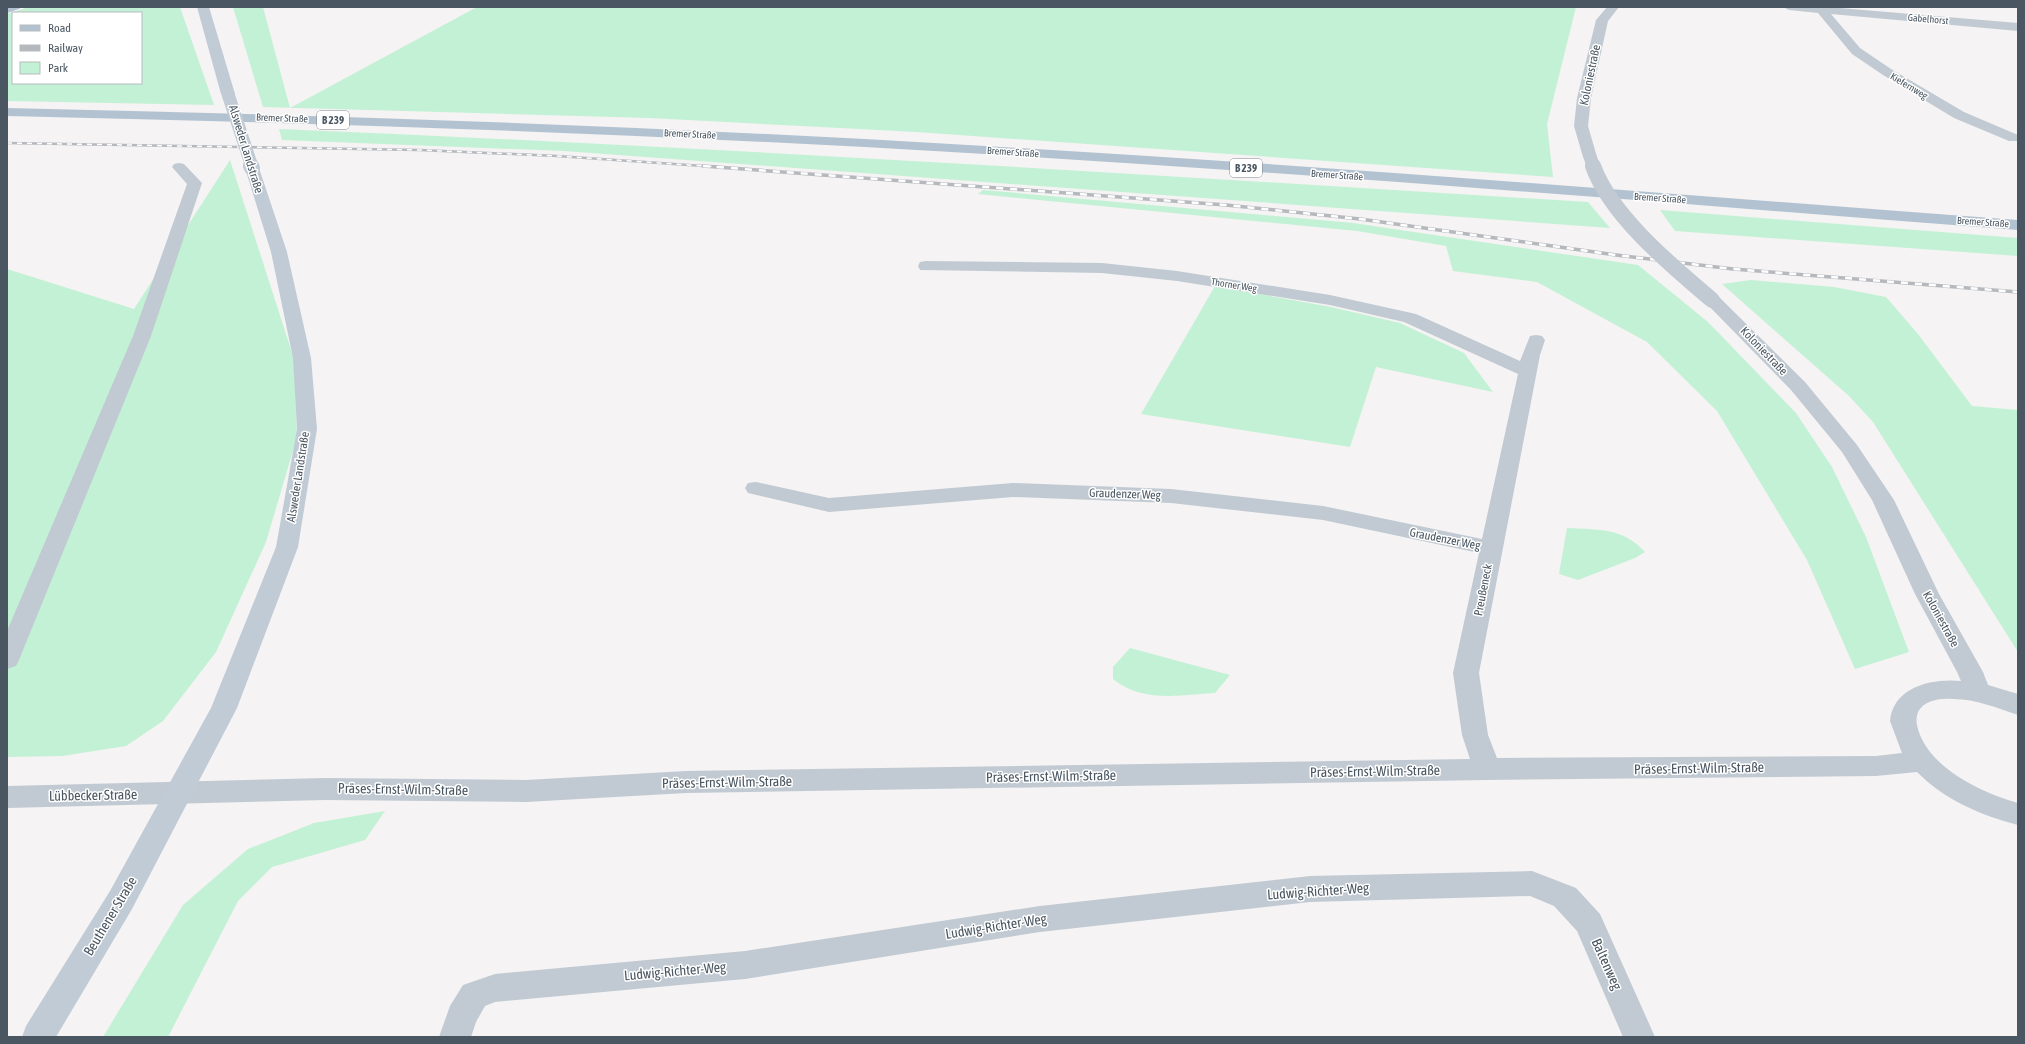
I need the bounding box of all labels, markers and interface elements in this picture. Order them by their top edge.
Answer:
legend [12,12,142,84]
street label: Gabelhorst [1907,12,1949,26]
text: Road [48,21,71,35]
text: Railway [48,41,83,55]
street label: Koloniestraße [1577,43,1603,107]
text: Park [48,61,69,75]
street label: Kiefernweg [1888,71,1930,102]
street label: Alsweder Landstraße [226,103,266,195]
road number: B 239 [317,111,349,129]
street label: Bremer Straße [256,112,309,124]
street label: Bremer Straße [664,127,717,141]
street label: Bremer Straße [987,145,1040,159]
road number: B 239 [1230,159,1262,177]
street label: Bremer Straße [1311,168,1364,182]
street label: Bremer Straße [1634,191,1687,205]
street label: Bremer Straße [1957,215,2010,229]
street label: Thorner Weg [1210,276,1258,294]
street label: Koloniestraße [1738,324,1790,378]
street label: Alsweder Landstraße [284,431,312,523]
street label: Graudenzer Weg [1089,486,1162,502]
street label: Graudenzer Weg [1408,525,1482,553]
street label: Preußeneck [1471,562,1495,617]
street label: Koloniestraße [1920,589,1962,649]
street label: Präses-Ernst-Wilm-Straße [1634,759,1764,777]
street label: Präses-Ernst-Wilm-Straße [1310,762,1440,780]
street label: Präses-Ernst-Wilm-Straße [986,767,1116,785]
street label: Präses-Ernst-Wilm-Straße [662,773,792,791]
street label: Präses-Ernst-Wilm-Straße [338,780,468,798]
street label: Lübbecker Straße [49,786,137,804]
street label: Beuthener Straße [80,874,140,958]
street label: Ludwig-Richter-Weg [1267,879,1369,903]
street label: Ludwig-Richter-Weg [944,910,1048,942]
street label: Baltenweg [1589,936,1625,992]
street label: Ludwig-Richter-Weg [623,959,727,983]

